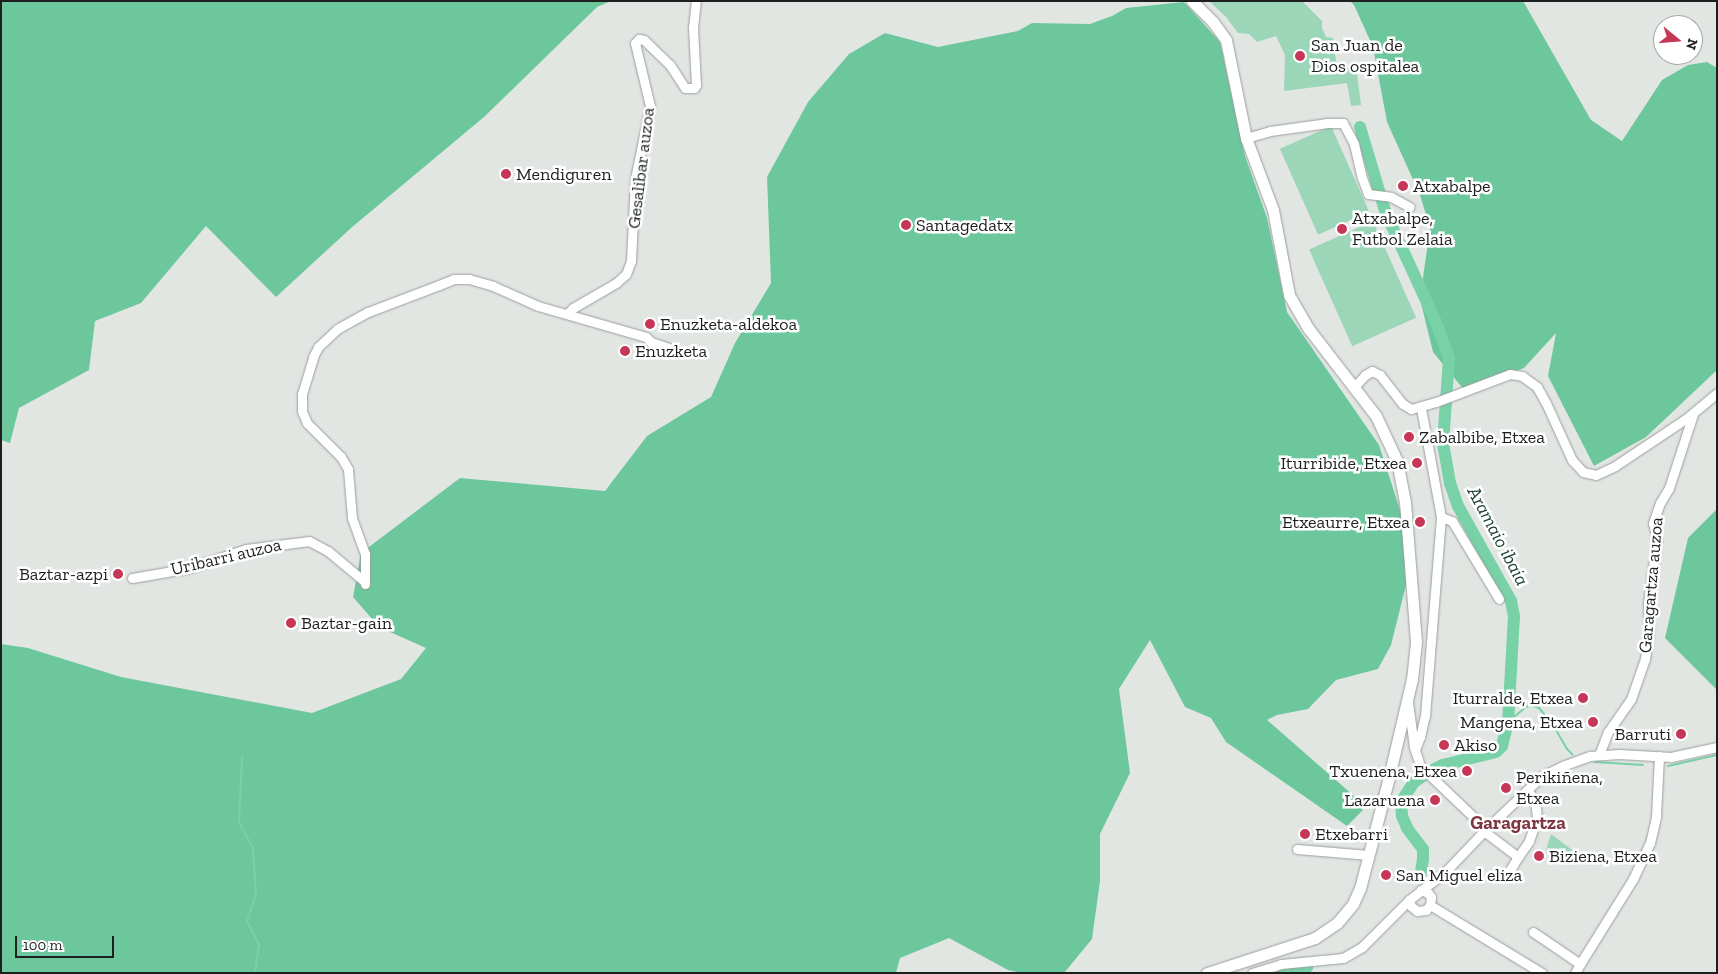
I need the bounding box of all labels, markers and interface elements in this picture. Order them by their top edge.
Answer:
north arrow [1653,15,1703,65]
place label: San Juan de Dios ospitalea [1311,35,1419,78]
text: N [1682,37,1702,52]
marker: San Juan de Dios ospitalea [1293,49,1307,63]
street label: Gesalibar auzoa [623,106,659,230]
place label: Mendiguren [516,163,611,185]
marker: Mendiguren [500,168,512,180]
place label: Atxabalpe [1413,175,1491,197]
marker: Atxabalpe [1397,180,1409,192]
place label: Atxabalpe, Futbol Zelaia [1352,208,1453,250]
place label: Santagedatx [916,214,1013,236]
marker: Santagedatx [900,219,912,231]
marker: Atxabalpe, Futbol Zelaia [1336,223,1348,235]
place label: Enuzketa-aldekoa [660,313,797,335]
marker: Enuzketa-aldekoa [644,318,656,330]
place label: Enuzketa [635,340,707,362]
marker: Enuzketa [619,345,631,357]
place label: Zabalbibe, Etxea [1419,426,1545,448]
marker: Zabalbibe, Etxea [1403,431,1415,443]
place label: Iturribide, Etxea [1280,452,1407,474]
marker: Iturribide, Etxea [1411,457,1423,469]
water label: Aramaio ibaia [1462,482,1534,590]
place label: Etxeaurre, Etxea [1282,511,1410,533]
marker: Etxeaurre, Etxea [1414,516,1426,528]
street label: Garagartza auzoa [1634,516,1668,654]
street label: Uribarri auzoa [169,534,283,580]
place label: Baztar-azpi [19,563,108,585]
marker: Baztar-azpi [112,568,124,580]
place label: Baztar-gain [301,612,392,634]
marker: Baztar-gain [285,617,297,629]
place label: Iturralde, Etxea [1453,687,1573,709]
marker: Iturralde, Etxea [1577,692,1589,704]
place label: Mangena, Etxea [1460,711,1583,733]
marker: Mangena, Etxea [1587,716,1599,728]
place label: Barruti [1614,723,1671,745]
marker: Barruti [1675,728,1687,740]
place label: Akiso [1454,734,1497,756]
marker: Akiso [1438,739,1450,751]
place label: Txuenena, Etxea [1329,760,1457,782]
marker: Txuenena, Etxea [1461,765,1473,777]
place label: Perikiñena, Etxea [1516,767,1603,810]
marker: Perikiñena, Etxea [1500,782,1512,794]
place label: Lazaruena [1344,789,1425,811]
marker: Lazaruena [1429,794,1441,806]
district label: Garagartza [1470,812,1566,834]
place label: Etxebarri [1315,823,1388,845]
marker: Etxebarri [1299,828,1311,840]
place label: Biziena, Etxea [1549,845,1657,867]
marker: Biziena, Etxea [1533,850,1545,862]
place label: San Miguel eliza [1396,864,1522,886]
marker: San Miguel eliza [1380,869,1392,881]
scale bar [18,926,116,958]
text: 100 m [23,936,62,954]

